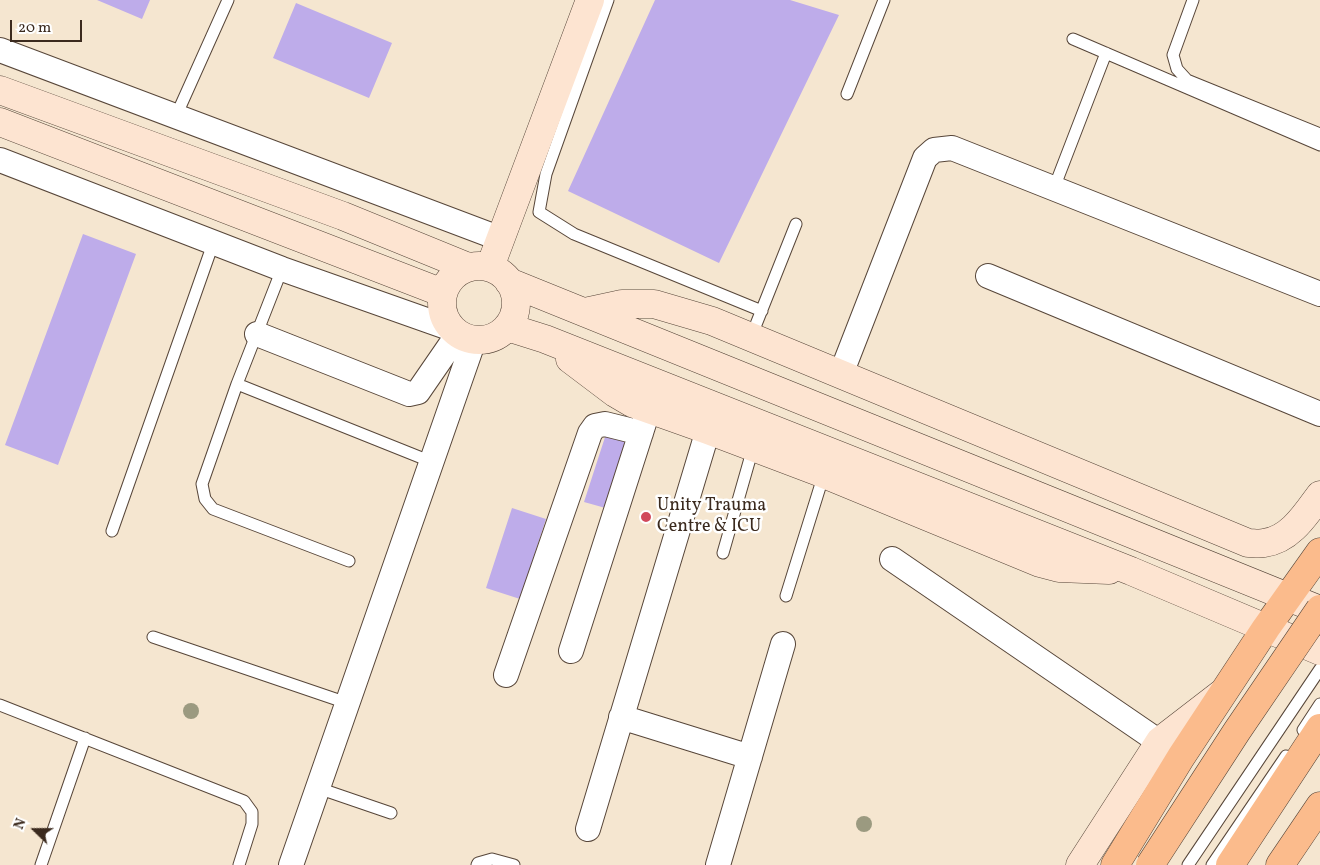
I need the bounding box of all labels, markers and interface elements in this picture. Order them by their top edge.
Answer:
scale bar [12,10,85,42]
text: 20 m [18,18,51,39]
place label: Unity Trauma Centre & ICU [657,496,766,538]
marker: Unity Trauma Centre & ICU [639,510,653,524]
north arrow [10,805,60,855]
text: N [10,816,31,832]

